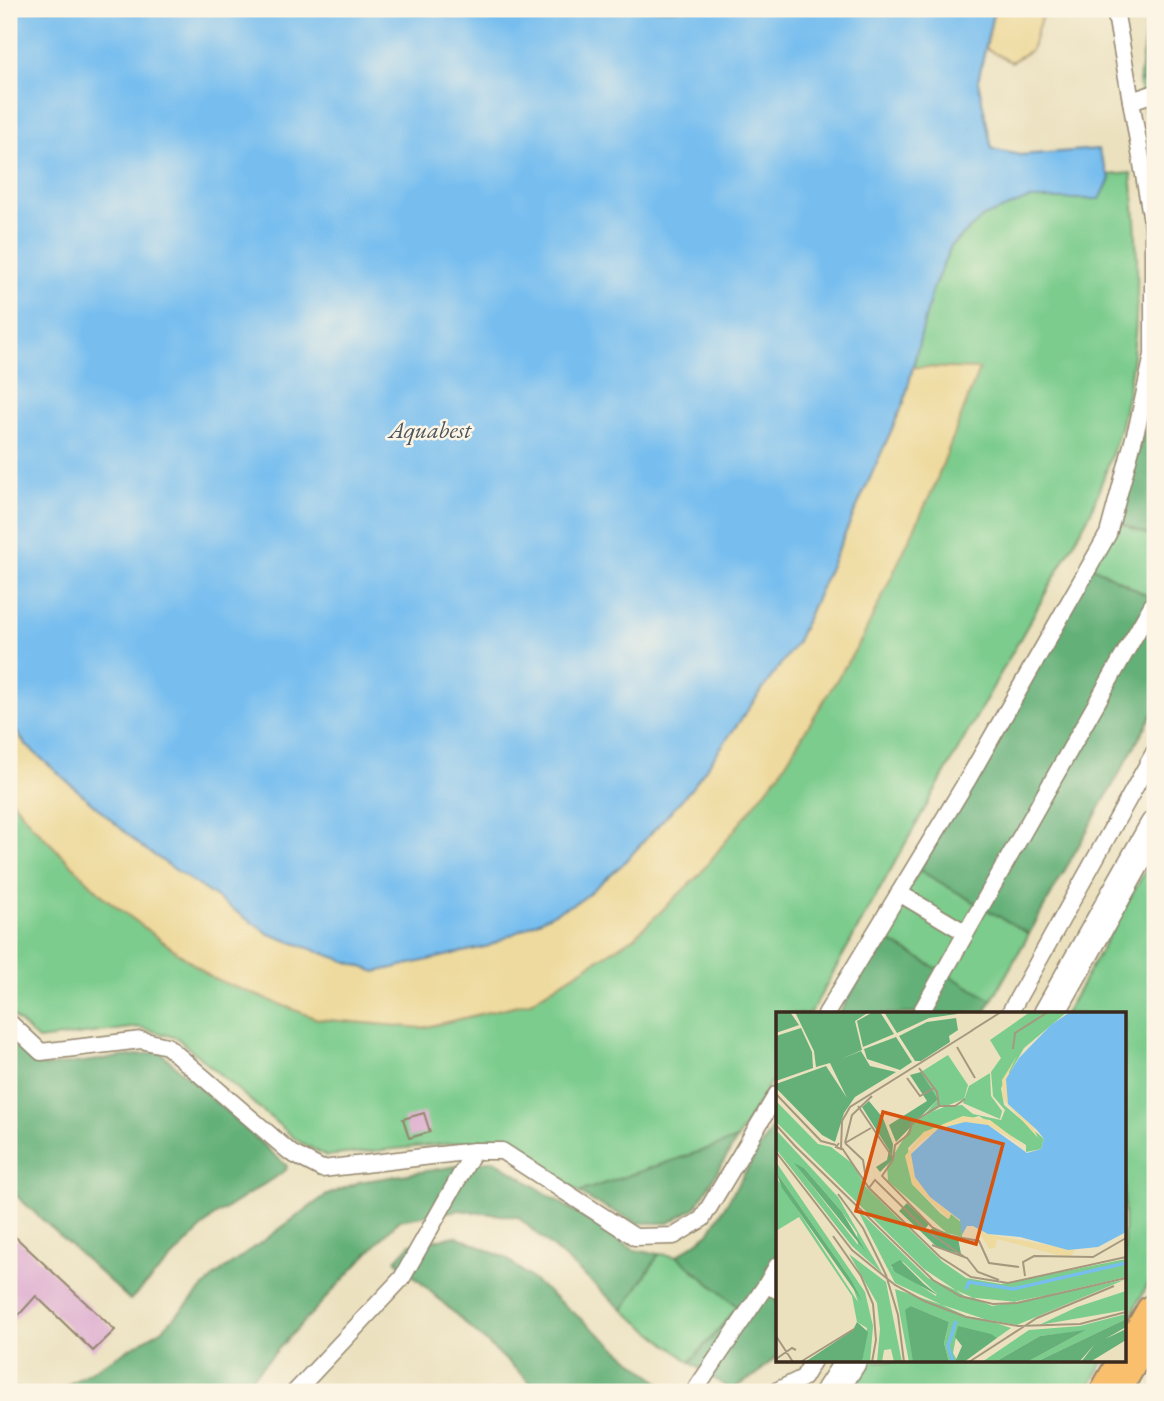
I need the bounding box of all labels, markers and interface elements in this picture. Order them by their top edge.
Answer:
water label: Aquabest [387,414,472,446]
inset map [776,1012,1126,1362]

